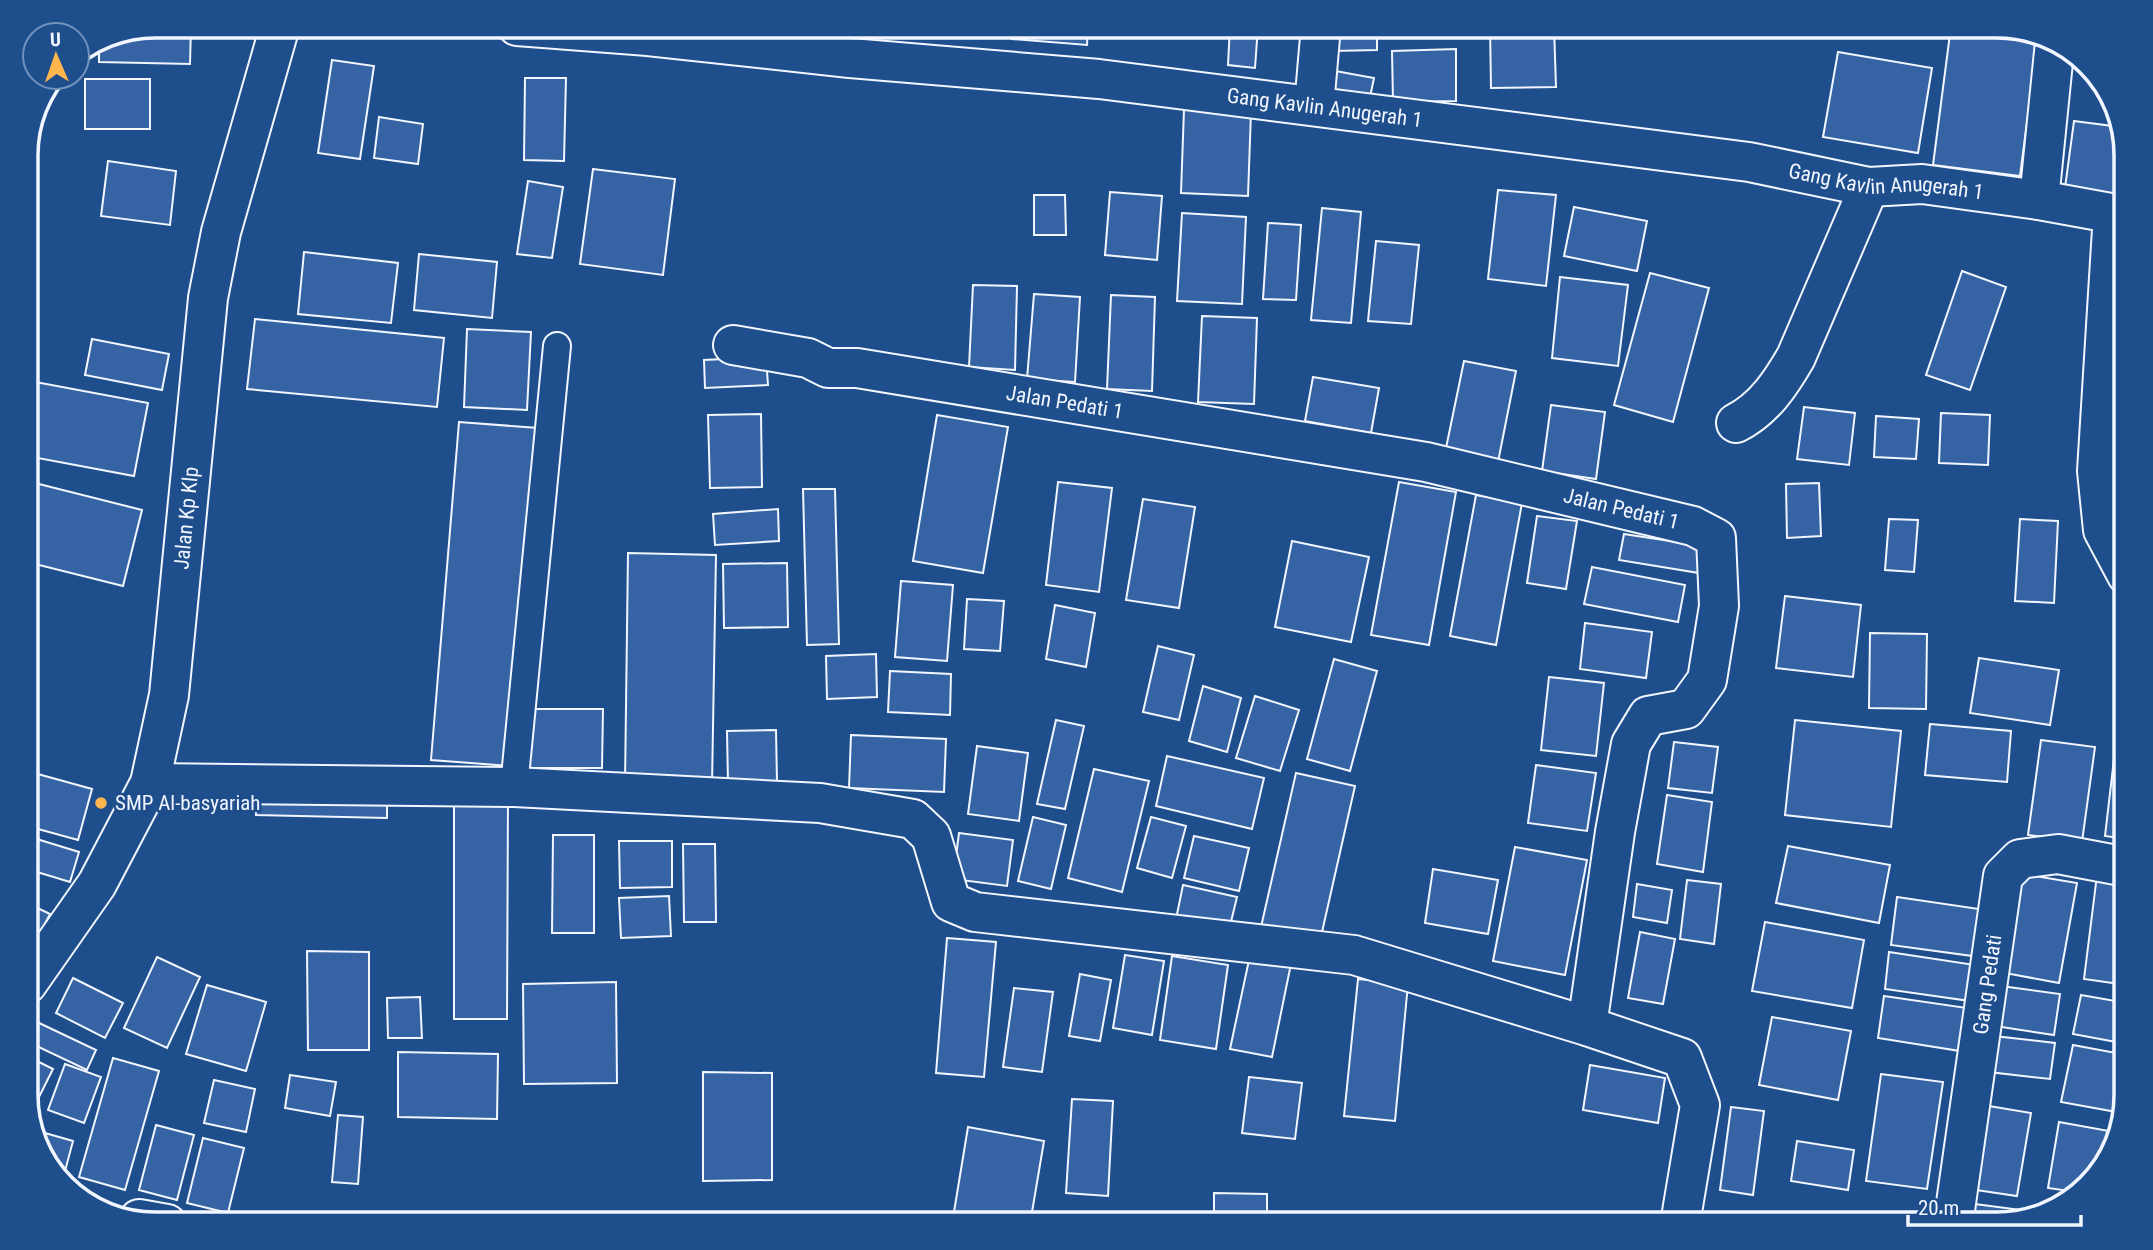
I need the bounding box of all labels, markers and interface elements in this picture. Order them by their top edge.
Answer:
north arrow [21,21,91,91]
text: U [50,28,61,51]
street label: Gang Kavlin Anugerah 1 [1226,83,1424,132]
street label: Gang Kavlin Anugerah 1 [1786,159,1985,204]
street label: Jalan Pedati 1 [1004,381,1125,424]
street label: Jalan Kp Klp [169,465,203,571]
street label: Jalan Pedati 1 [1561,483,1682,534]
place label: SMP Al-basyariah [115,791,260,815]
marker: SMP Al-basyariah [93,795,109,811]
street label: Gang Pedati [1968,933,2006,1036]
scale bar [1908,1184,2081,1228]
text: 20 m [1918,1196,1959,1220]

